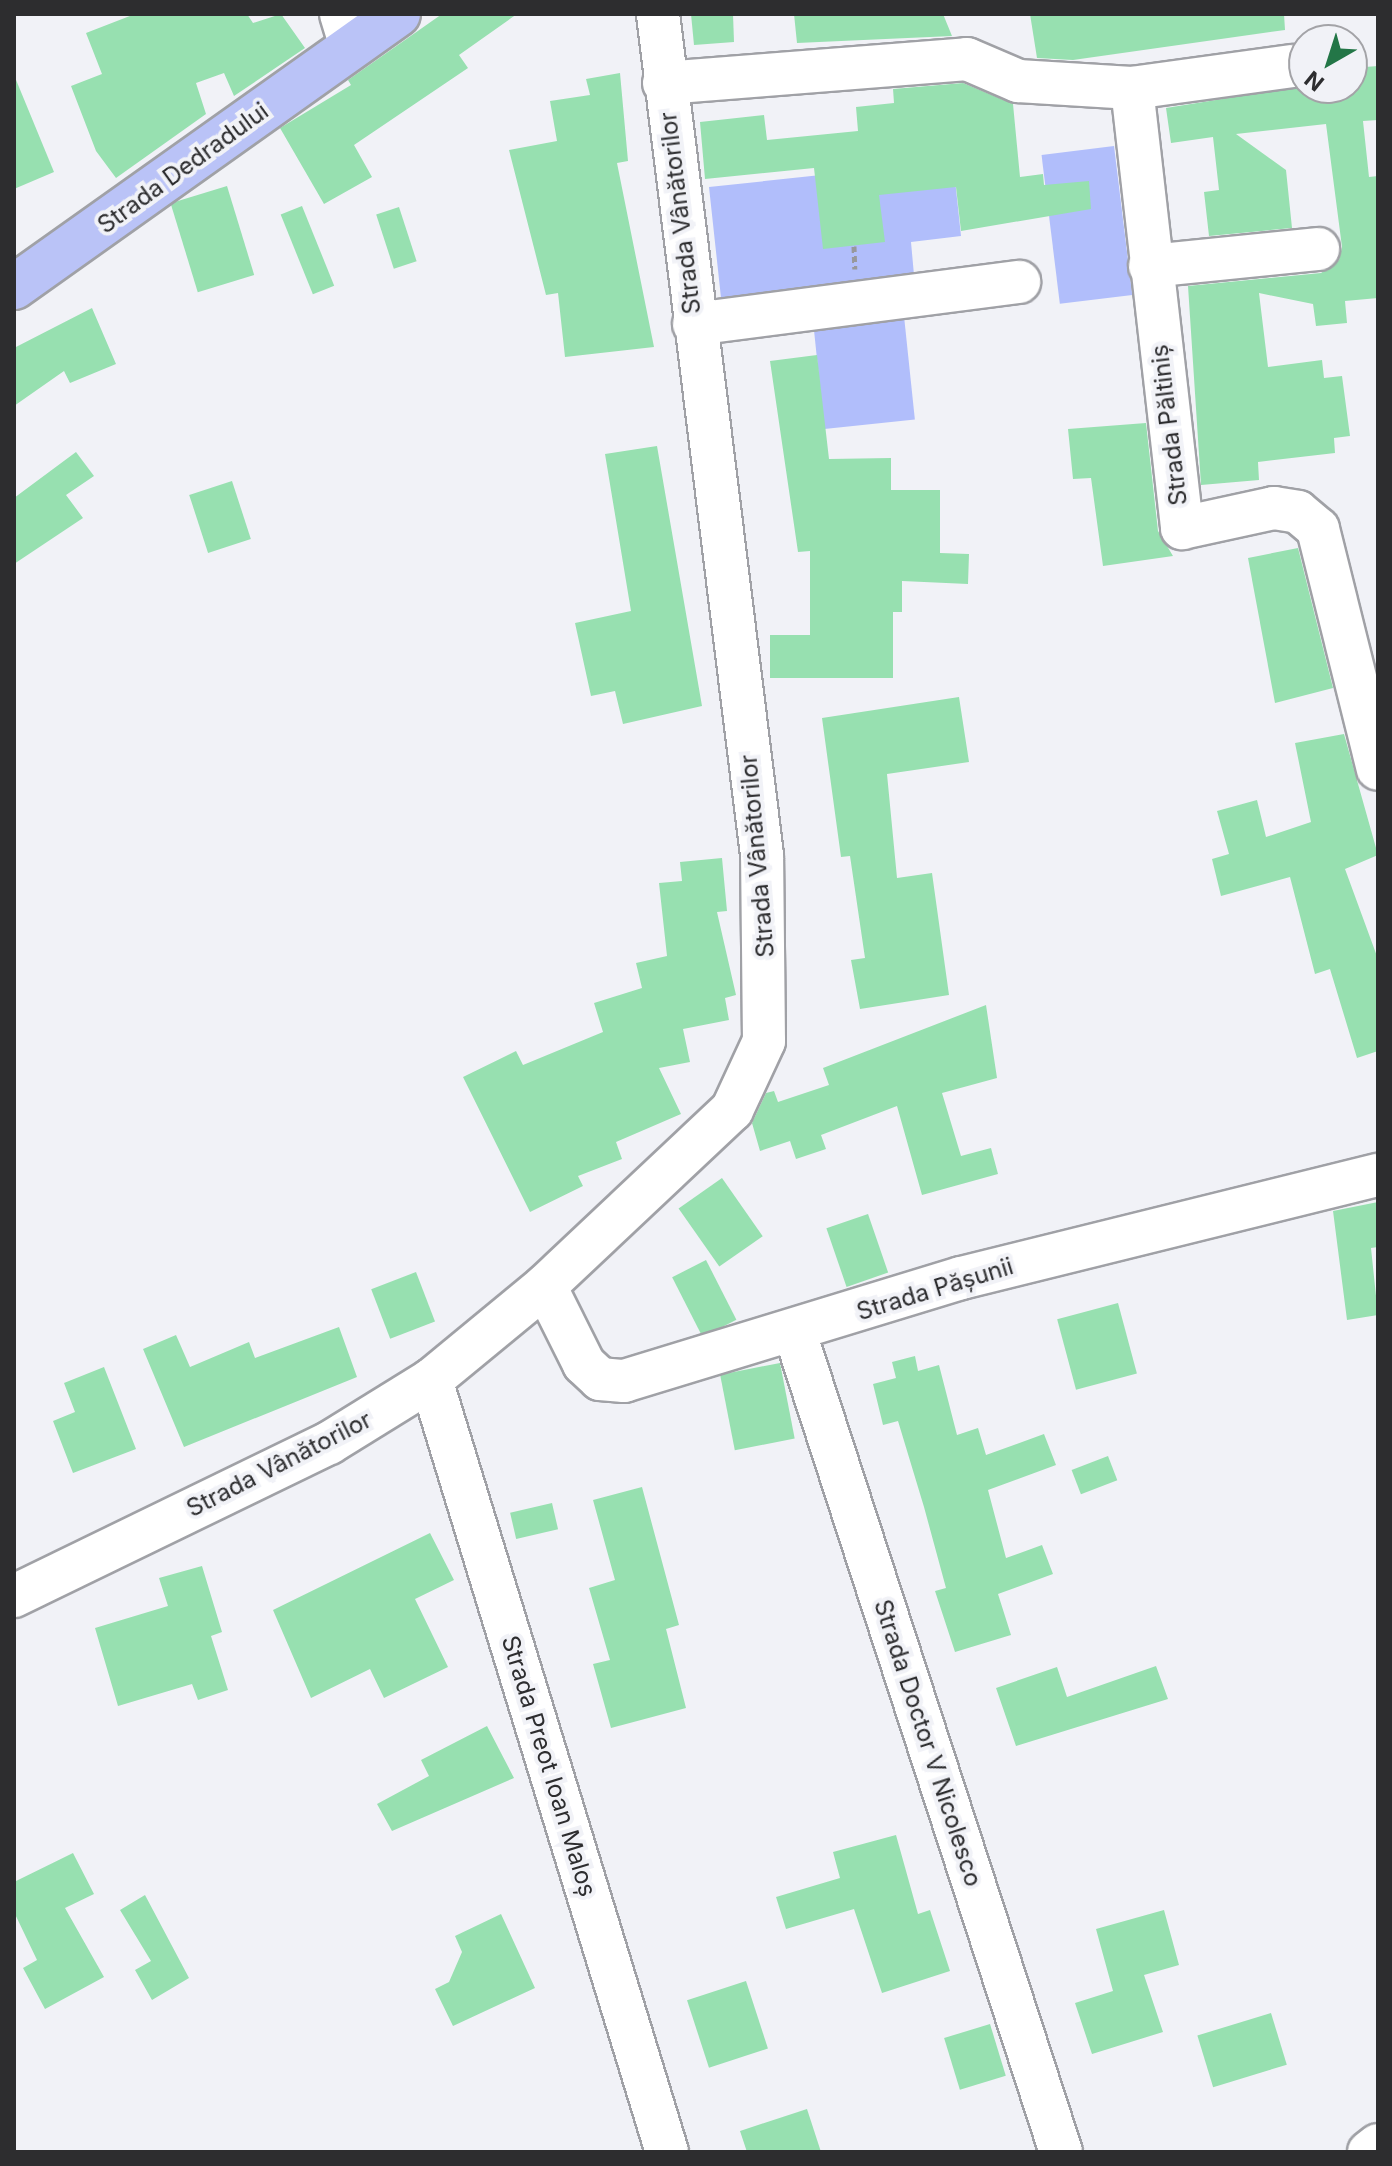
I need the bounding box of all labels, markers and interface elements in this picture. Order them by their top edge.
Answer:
north arrow [1288,24,1368,104]
text: N [1299,66,1329,96]
street label: Strada Dedradului [92,96,274,240]
street label: Strada Vânătorilor [653,110,707,316]
street label: Strada Păltiniș [1145,343,1193,507]
street label: Strada Vânătorilor [734,753,780,959]
street label: Strada Pășunii [853,1252,1017,1326]
street label: Strada Vânătorilor [182,1405,376,1523]
street label: Strada Doctor V Nicolesco [868,1596,988,1890]
street label: Strada Preot Ioan Maloș [496,1632,602,1900]

